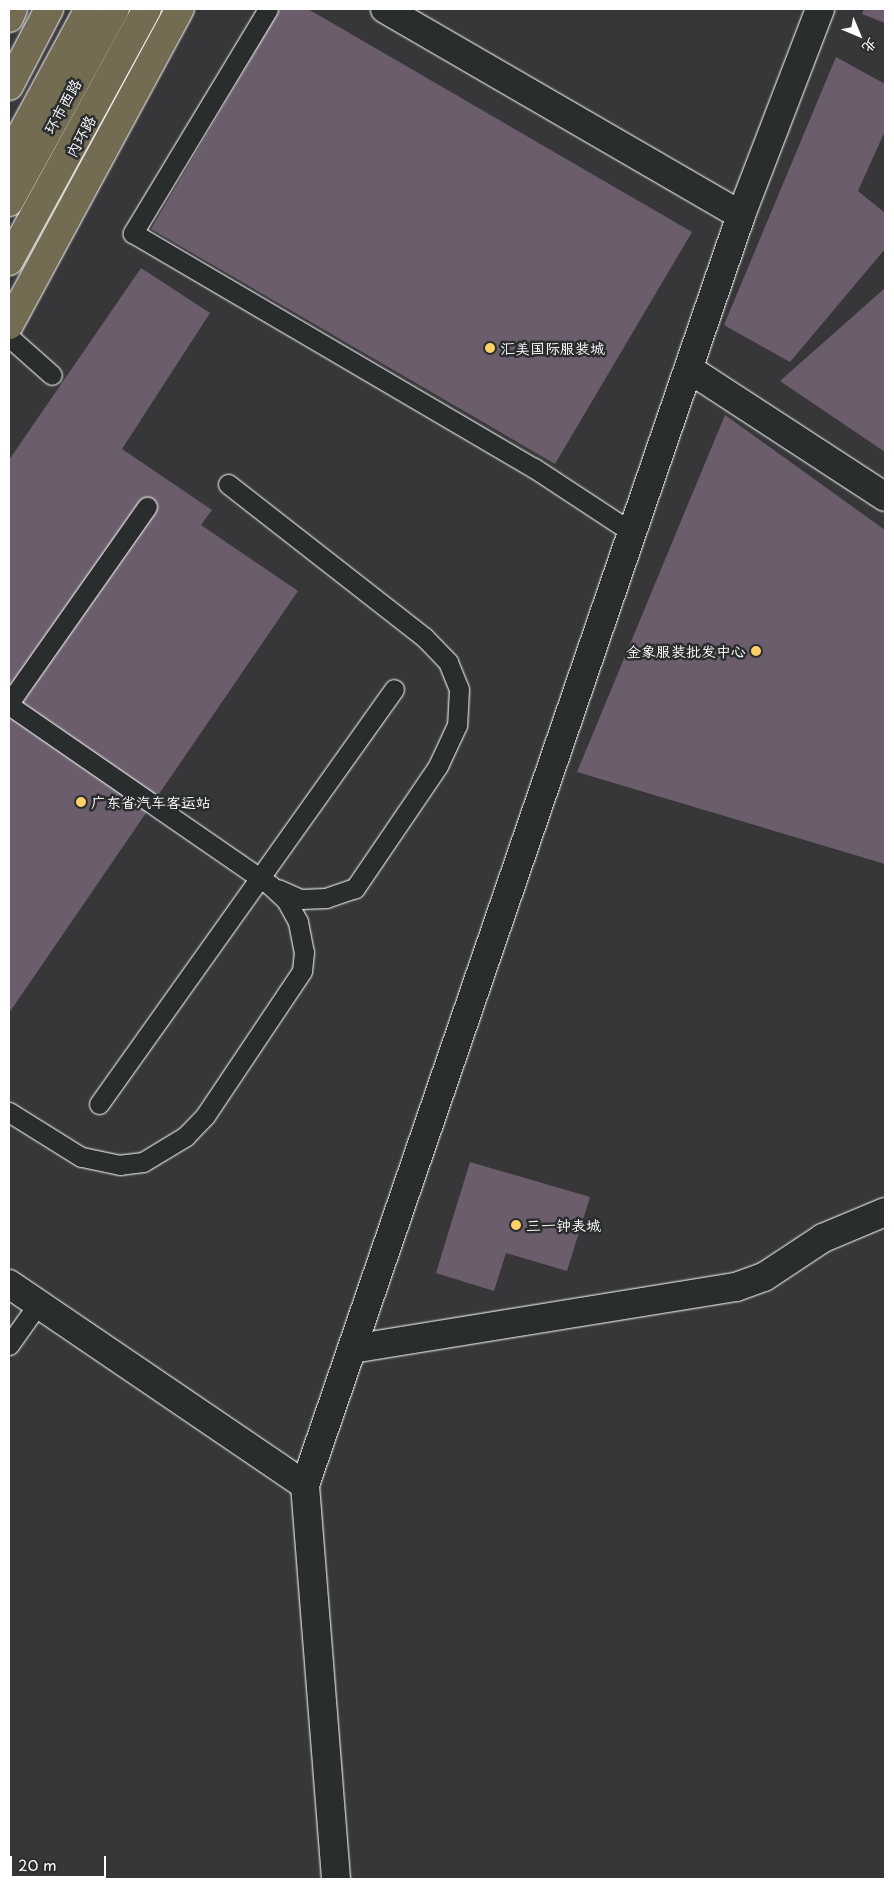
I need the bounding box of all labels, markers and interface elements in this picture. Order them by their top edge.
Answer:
north arrow [834,10,884,60]
text: 北 [858,34,882,58]
street label: 环市西路 [40,75,84,137]
street label: 内环路 [61,112,99,160]
place label: 汇美国际服装城 [500,339,605,357]
marker: 汇美国际服装城 [484,342,496,354]
place label: 金象服装批发中心 [626,642,746,660]
marker: 金象服装批发中心 [750,645,762,657]
place label: 广东省汽车客运站 [91,793,211,811]
marker: 广东省汽车客运站 [75,796,87,808]
place label: 三一钟表城 [526,1216,601,1234]
marker: 三一钟表城 [510,1219,522,1231]
scale bar [12,1846,109,1878]
text: 20 m [18,1853,57,1876]

